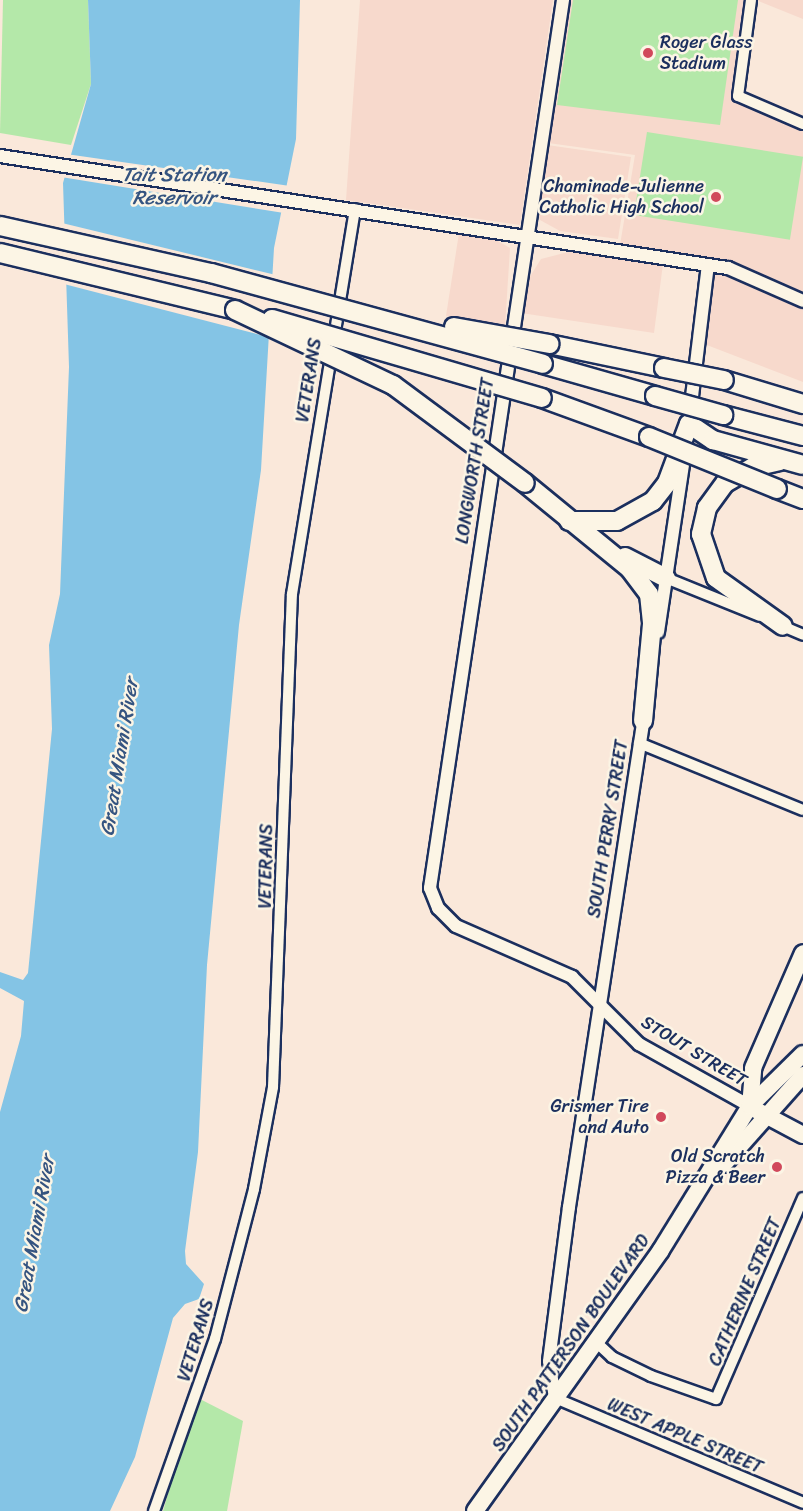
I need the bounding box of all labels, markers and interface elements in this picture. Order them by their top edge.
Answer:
place label: Roger Glass Stadium [660,32,752,74]
marker: Roger Glass Stadium [641,46,655,60]
water label: Tait Station Reservoir [121,163,227,210]
place label: Chaminade-Julienne Catholic High School [539,176,704,219]
marker: Chaminade-Julienne Catholic High School [709,190,723,204]
street label: VETERANS [292,336,326,424]
street label: LONGWORTH STREET [451,376,499,546]
water label: Great Miami River [95,677,143,837]
street label: SOUTH PERRY STREET [583,739,633,919]
street label: VETERANS [254,823,278,909]
street label: STOUT STREET [637,1011,751,1091]
place label: Grismer Tire and Auto [550,1096,649,1138]
marker: Grismer Tire and Auto [654,1110,668,1124]
place label: Old Scratch Pizza & Beer [665,1146,765,1188]
water label: Great Miami River [8,1154,60,1314]
marker: Old Scratch Pizza & Beer [770,1160,784,1174]
street label: CATHERINE STREET [704,1214,786,1370]
street label: SOUTH PATTERSON BOULEVARD [488,1230,654,1456]
street label: VETERANS [173,1296,219,1384]
street label: WEST APPLE STREET [604,1394,766,1478]

